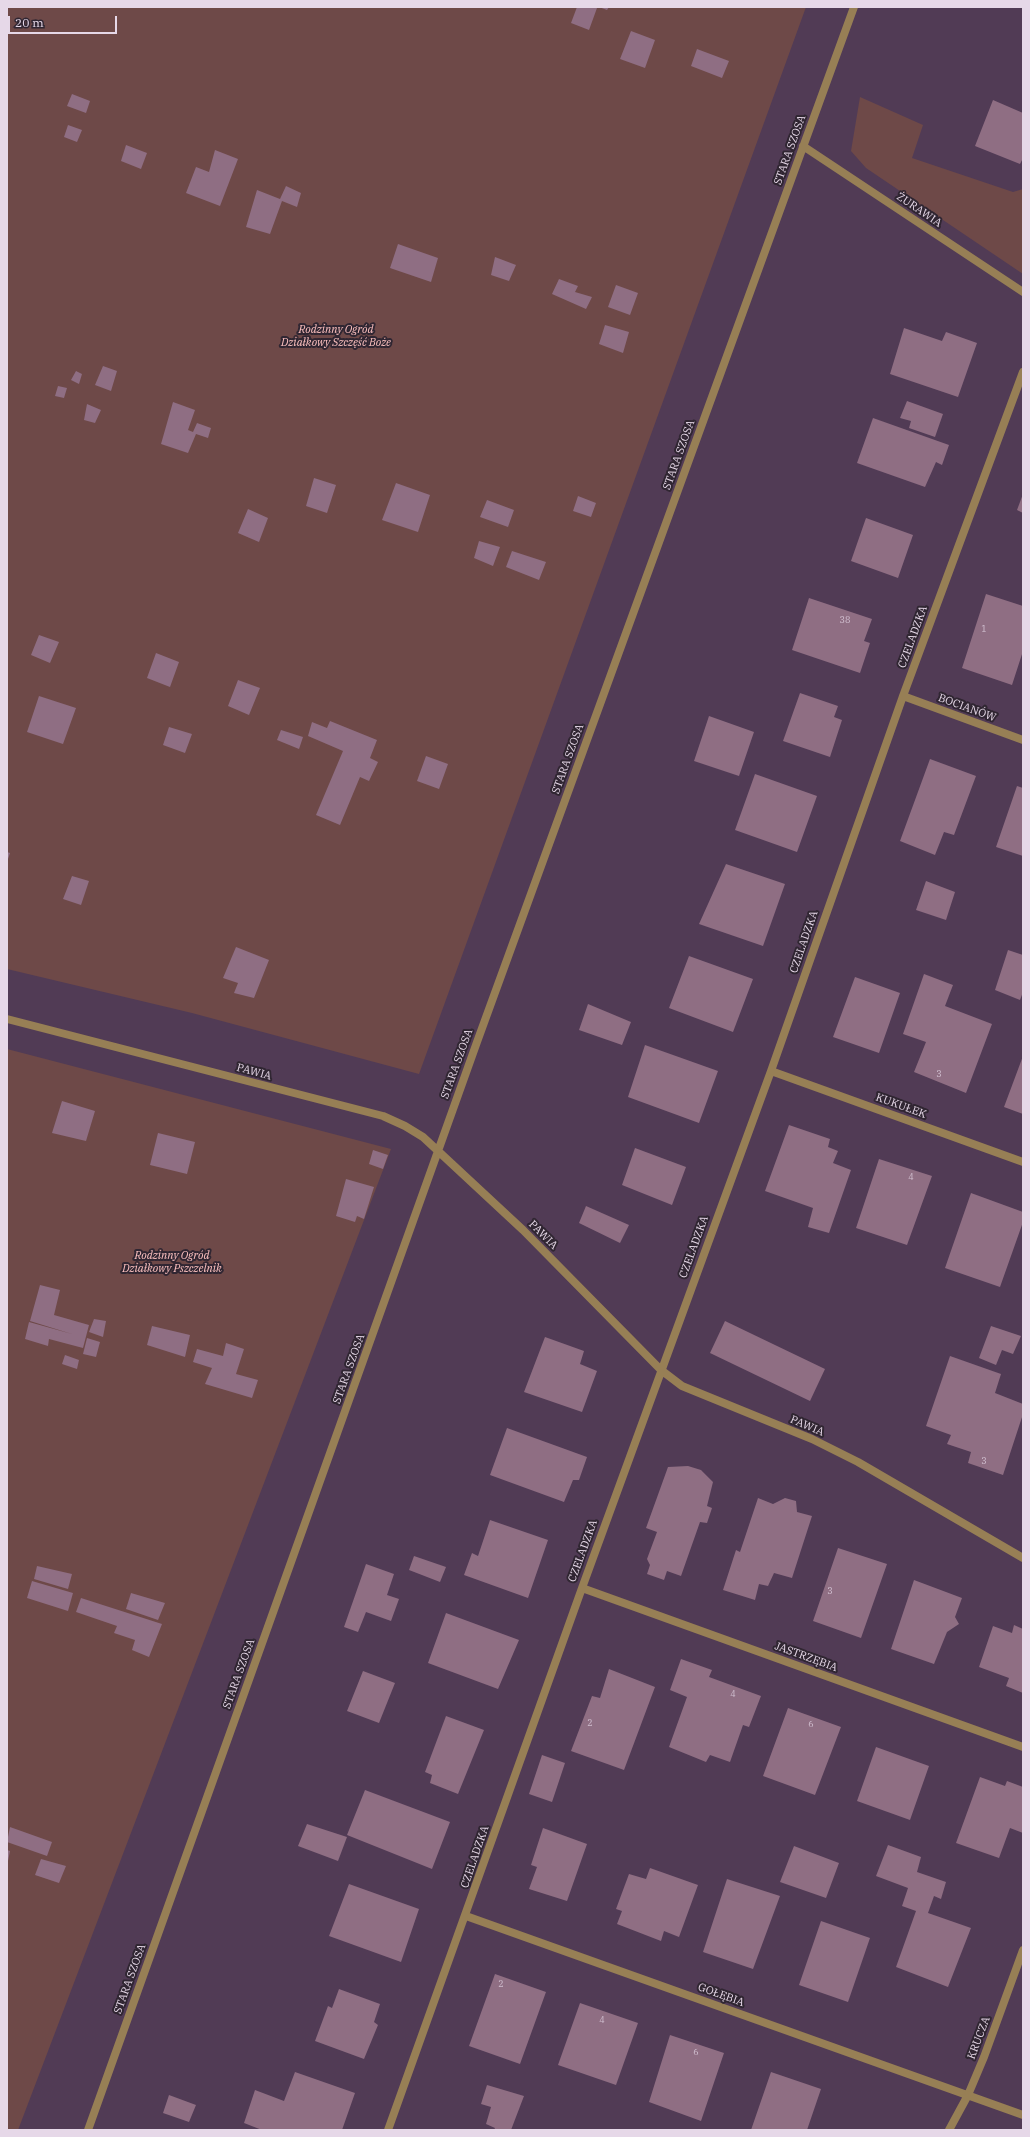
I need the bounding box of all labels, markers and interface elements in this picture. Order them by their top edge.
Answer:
scale bar [10,8,119,34]
text: 20 m [15,15,44,30]
street label: STARA SZOSA [771,113,809,187]
street label: ŻURAWIA [894,190,944,230]
park label: Rodzinny Ogród Działkowy Szczęść Boże [281,323,391,349]
street label: STARA SZOSA [660,418,698,492]
street label: CZELADZKA [896,604,930,670]
house number: 38 [840,615,850,625]
house number: 1 [981,624,987,634]
street label: BOCIANÓW [936,691,998,725]
street label: STARA SZOSA [549,722,587,796]
street label: CZELADZKA [787,909,821,975]
street label: STARA SZOSA [438,1027,476,1101]
street label: PAWIA [235,1061,273,1083]
house number: 3 [936,1069,942,1079]
street label: KUKUŁEK [874,1091,928,1121]
house number: 4 [908,1172,914,1182]
street label: CZELADZKA [677,1214,711,1280]
street label: PAWIA [526,1218,560,1252]
park label: Rodzinny Ogród Działkowy Pszczelnik [122,1249,222,1275]
street label: STARA SZOSA [330,1332,368,1406]
street label: PAWIA [788,1413,826,1439]
house number: 3 [981,1456,987,1466]
street label: CZELADZKA [566,1518,600,1584]
house number: 3 [827,1586,833,1596]
street label: STARA SZOSA [220,1637,258,1711]
street label: JASTRZĘBIA [773,1640,839,1674]
house number: 4 [730,1689,736,1699]
house number: 2 [587,1718,593,1728]
house number: 6 [808,1719,814,1729]
street label: CZELADZKA [458,1824,492,1890]
street label: STARA SZOSA [111,1942,149,2016]
house number: 2 [498,1979,504,1989]
street label: GOŁĘBIA [696,1981,746,2009]
house number: 4 [599,2015,605,2025]
street label: KRUCZA [965,2015,993,2061]
house number: 6 [693,2047,699,2057]

